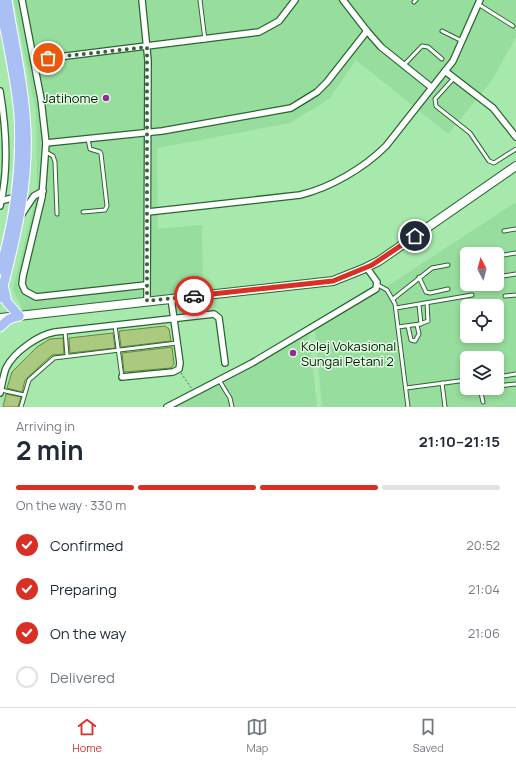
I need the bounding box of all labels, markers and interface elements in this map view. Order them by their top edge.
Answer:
pin [31,41,65,75]
icon: bag [37,47,59,69]
place label: Jatihome [43,89,98,107]
marker: Jatihome [101,93,111,103]
pin [398,219,432,253]
icon: home [404,225,426,247]
north arrow [460,247,504,291]
map controls [460,247,504,395]
courier [174,276,214,316]
icon: car [183,285,205,307]
button: locate [460,299,504,343]
place label: Kolej Vokasional Sungai Petani 2 [301,337,396,370]
marker: Kolej Vokasional Sungai Petani 2 [288,348,298,358]
button: layers [460,351,504,395]
text: Arriving in [16,417,75,435]
text: 21:10–21:15 [419,431,500,452]
text: 2 min [16,432,84,468]
text: On the way · 330 m [16,496,126,514]
icon: check [16,534,38,556]
text: Confirmed [50,535,123,556]
text: 20:52 [466,536,500,554]
icon: check [16,578,38,600]
text: Preparing [50,579,117,600]
text: 21:04 [468,580,500,598]
icon: check [16,622,38,644]
text: On the way [50,623,126,644]
text: 21:06 [468,624,500,642]
text: Delivered [50,667,115,688]
tab: Home [72,716,102,755]
tab: Map [246,716,268,755]
tab: Saved [413,716,444,755]

